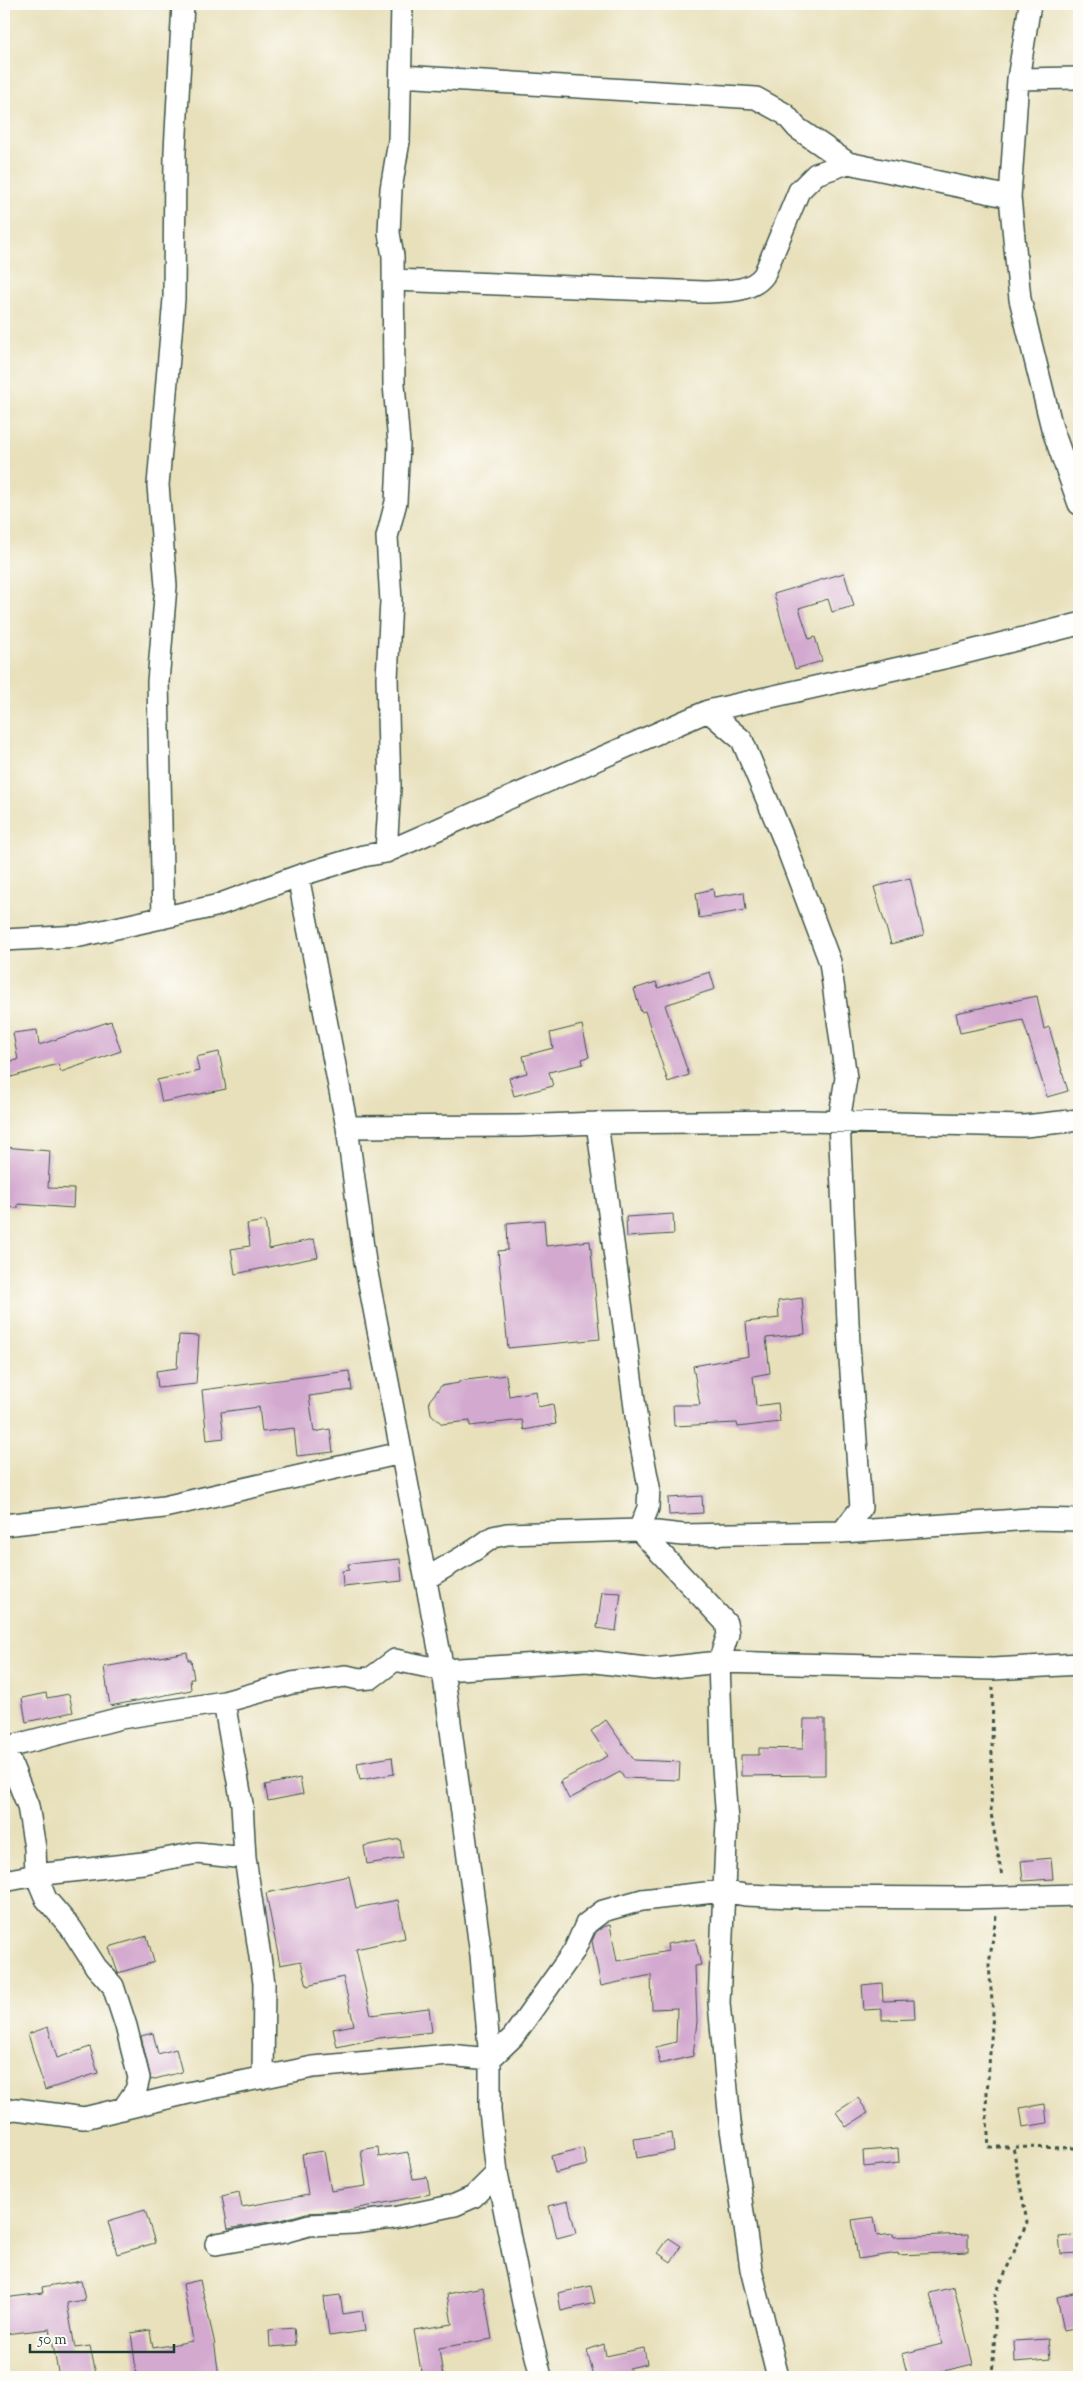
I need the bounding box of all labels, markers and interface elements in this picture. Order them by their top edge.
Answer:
scale bar [30,2321,174,2353]
text: 50 m [37,2330,67,2351]

